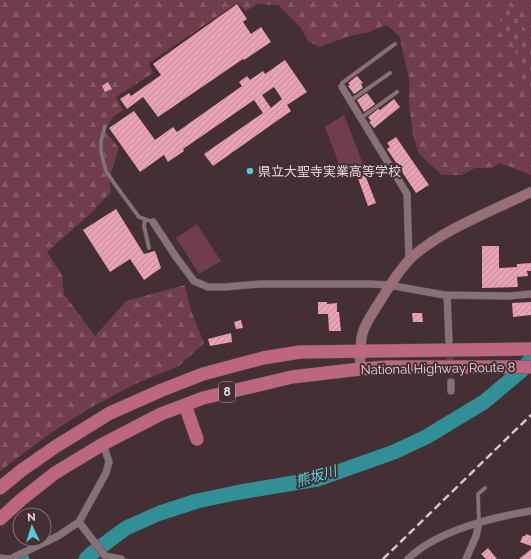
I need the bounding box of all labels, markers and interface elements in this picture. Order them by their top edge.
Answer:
place label: 県立大聖寺実業高等学校 [258,164,401,179]
marker: 県立大聖寺実業高等学校 [245,166,255,176]
street label: National Highway Route 8 [360,360,516,377]
road number: 8 [219,382,235,402]
water label: 熊坂川 [294,462,340,489]
north arrow [12,507,52,547]
text: N [27,511,36,524]

